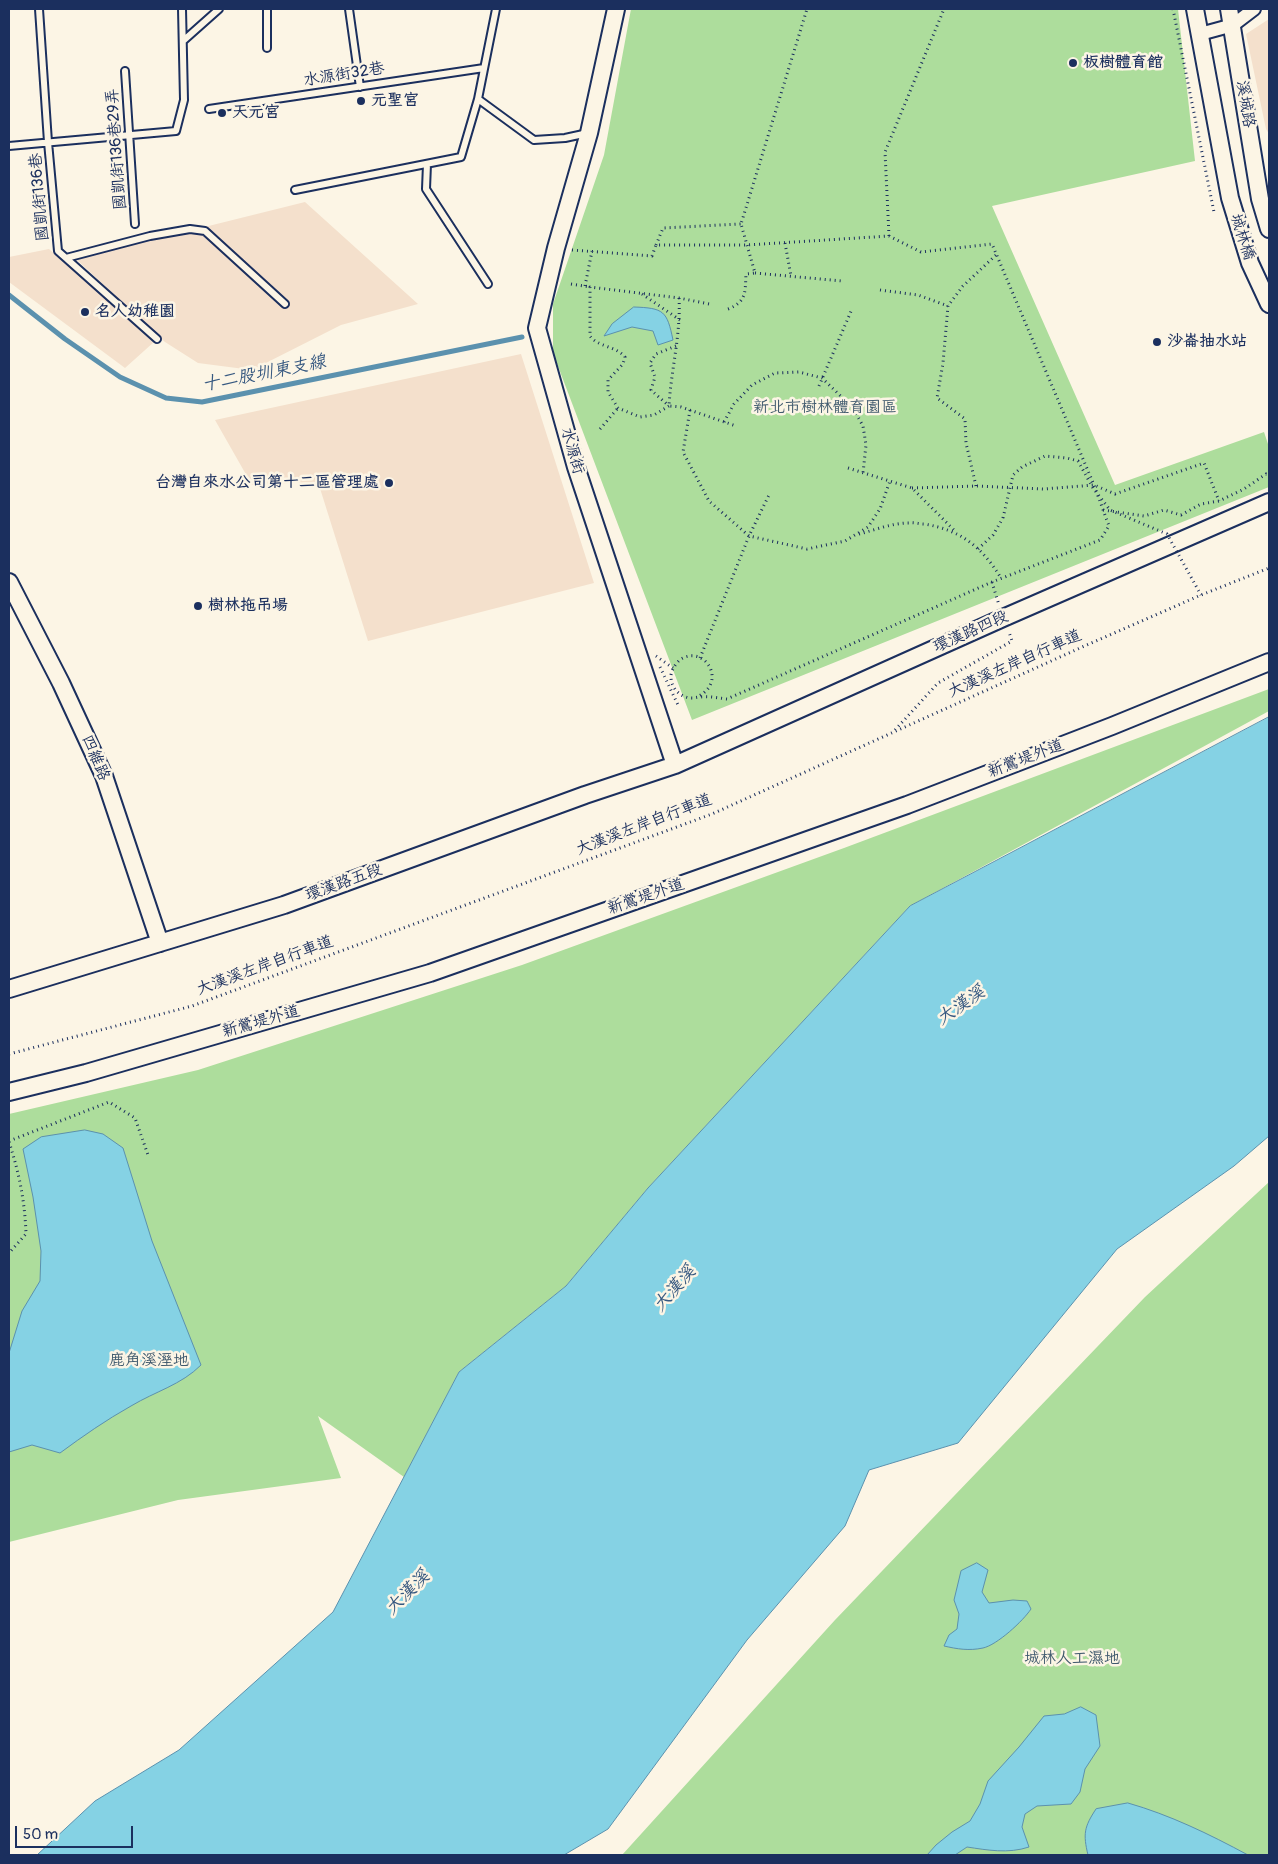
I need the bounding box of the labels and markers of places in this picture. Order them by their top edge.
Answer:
place label: 板樹體育館 [1083,53,1163,73]
marker: 板樹體育館 [1067,57,1079,69]
place label: 元聖宮 [371,91,419,111]
marker: 元聖宮 [355,95,367,107]
place label: 天元宮 [232,103,280,123]
marker: 天元宮 [216,107,228,119]
place label: 名人幼稚園 [95,302,175,322]
marker: 名人幼稚園 [79,306,91,318]
place label: 沙崙抽水站 [1167,332,1247,352]
marker: 沙崙抽水站 [1151,336,1163,348]
place label: 台灣自來水公司第十二區管理處 [155,473,379,493]
marker: 台灣自來水公司第十二區管理處 [383,477,395,489]
place label: 樹林拖吊場 [208,596,288,616]
marker: 樹林拖吊場 [192,600,204,612]

